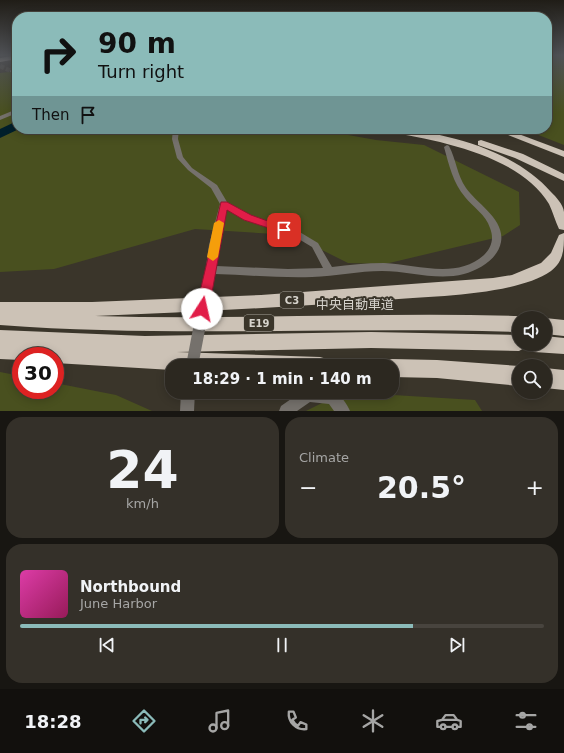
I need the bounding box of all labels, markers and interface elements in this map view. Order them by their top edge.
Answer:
text: 90 m [98,27,176,60]
icon: right [32,28,84,80]
text: Turn right [98,61,184,82]
icon: arrive [77,104,99,126]
text: Then [32,106,69,124]
pin [267,213,301,247]
icon: arrive [273,219,295,241]
position arrow [181,288,223,330]
road number: C3 [280,292,304,308]
street label: 中央自動車道 [316,297,394,312]
map controls [512,311,552,399]
button: sound [512,311,552,351]
road number: E19 [244,315,274,331]
speed limit sign: 30 [12,347,64,399]
button: search [512,359,552,399]
text: 18:29 · 1 min · 140 m [192,370,372,388]
text: 24 [106,440,179,500]
text: Climate [299,450,349,465]
text: 20.5° [377,470,466,505]
text: − [299,475,317,500]
text: + [526,475,544,500]
text: km/h [126,496,159,511]
text: Northbound [80,578,181,596]
text: June Harbor [80,596,157,611]
icon: previous [96,634,118,656]
icon: pause [271,634,293,656]
icon: next [446,634,468,656]
icon: directions [130,707,158,735]
icon: music [206,707,234,735]
icon: phone [283,707,311,735]
icon: climate [359,707,387,735]
icon: car [435,707,463,735]
icon: filters [512,707,540,735]
text: 18:28 [24,711,81,732]

